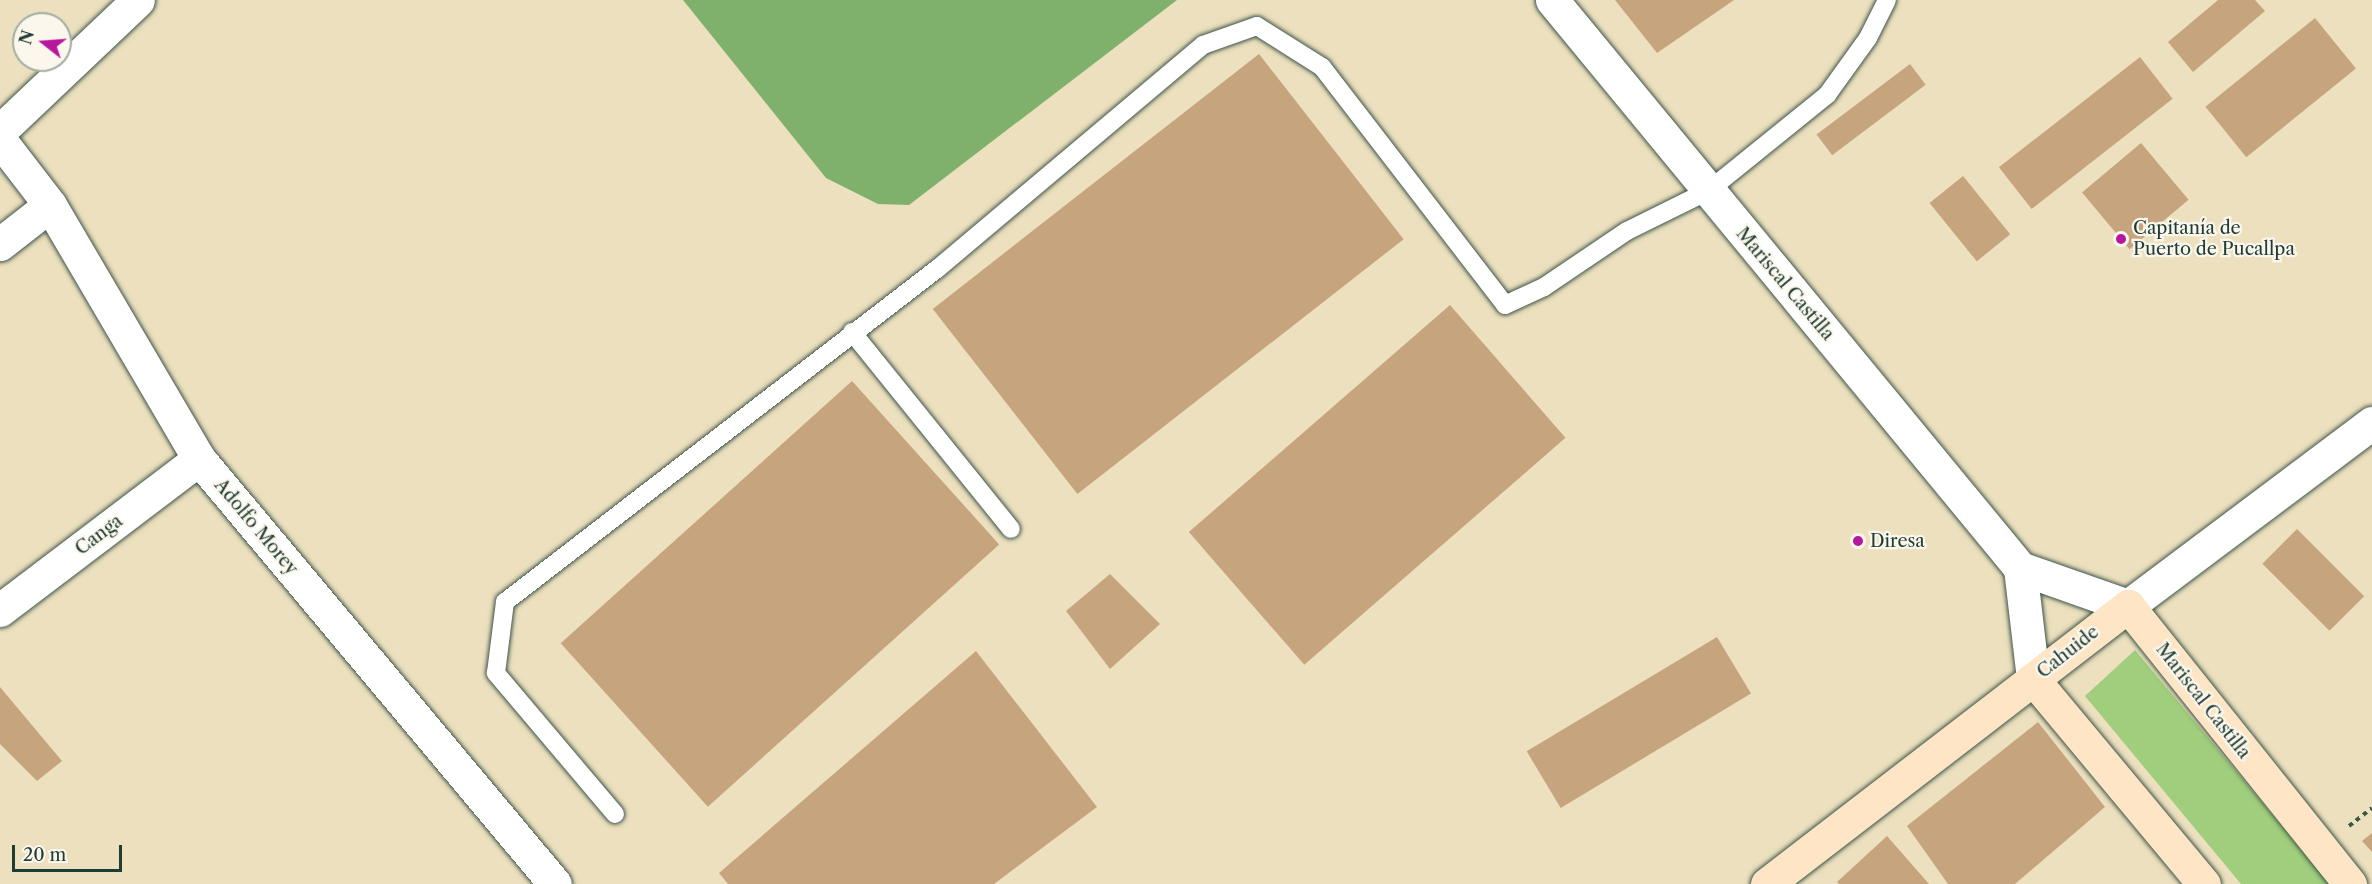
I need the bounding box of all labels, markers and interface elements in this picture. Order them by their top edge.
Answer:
north arrow [12,12,72,72]
text: N [15,28,38,47]
place label: Capitanía de Puerto de Pucallpa [2133,218,2295,260]
street label: Mariscal Castilla [1732,223,1838,345]
marker: Capitanía de Puerto de Pucallpa [2114,232,2128,246]
street label: Adolfo Morey [210,475,302,579]
street label: Canga [71,510,127,560]
place label: Diresa [1870,530,1925,552]
marker: Diresa [1851,534,1865,548]
street label: Cahuide [2033,621,2103,683]
street label: Mariscal Castilla [2151,639,2255,763]
scale bar [15,833,124,871]
text: 20 m [23,844,66,866]

